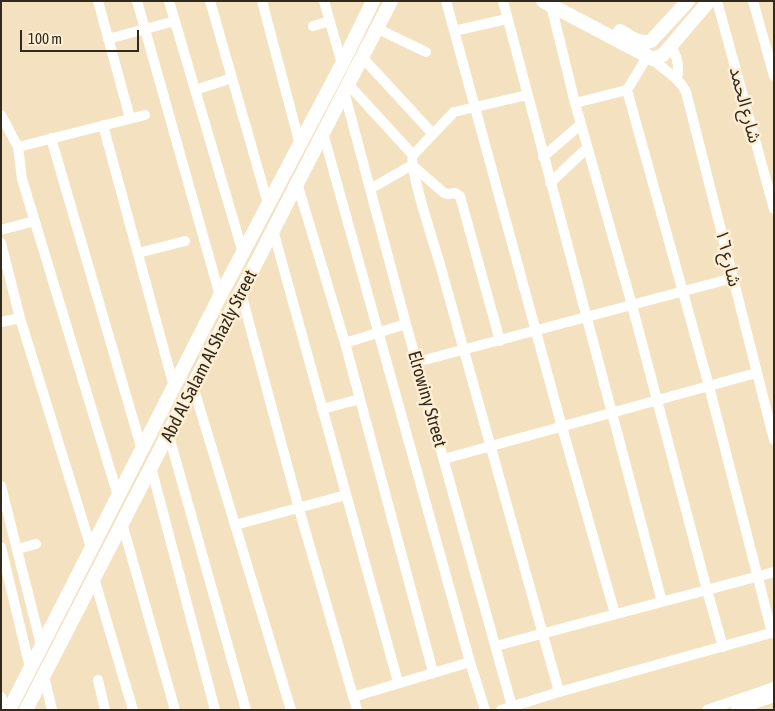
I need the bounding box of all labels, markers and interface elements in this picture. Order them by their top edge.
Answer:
scale bar [22,20,141,52]
text: 100 m [28,30,62,47]
street label: شارع الحمد [724,65,766,145]
street label: شارع ١٦ [710,227,746,289]
street label: Abd Al Salam Al Shazly Street [156,266,262,446]
street label: Elrowiny Street [403,348,451,450]

